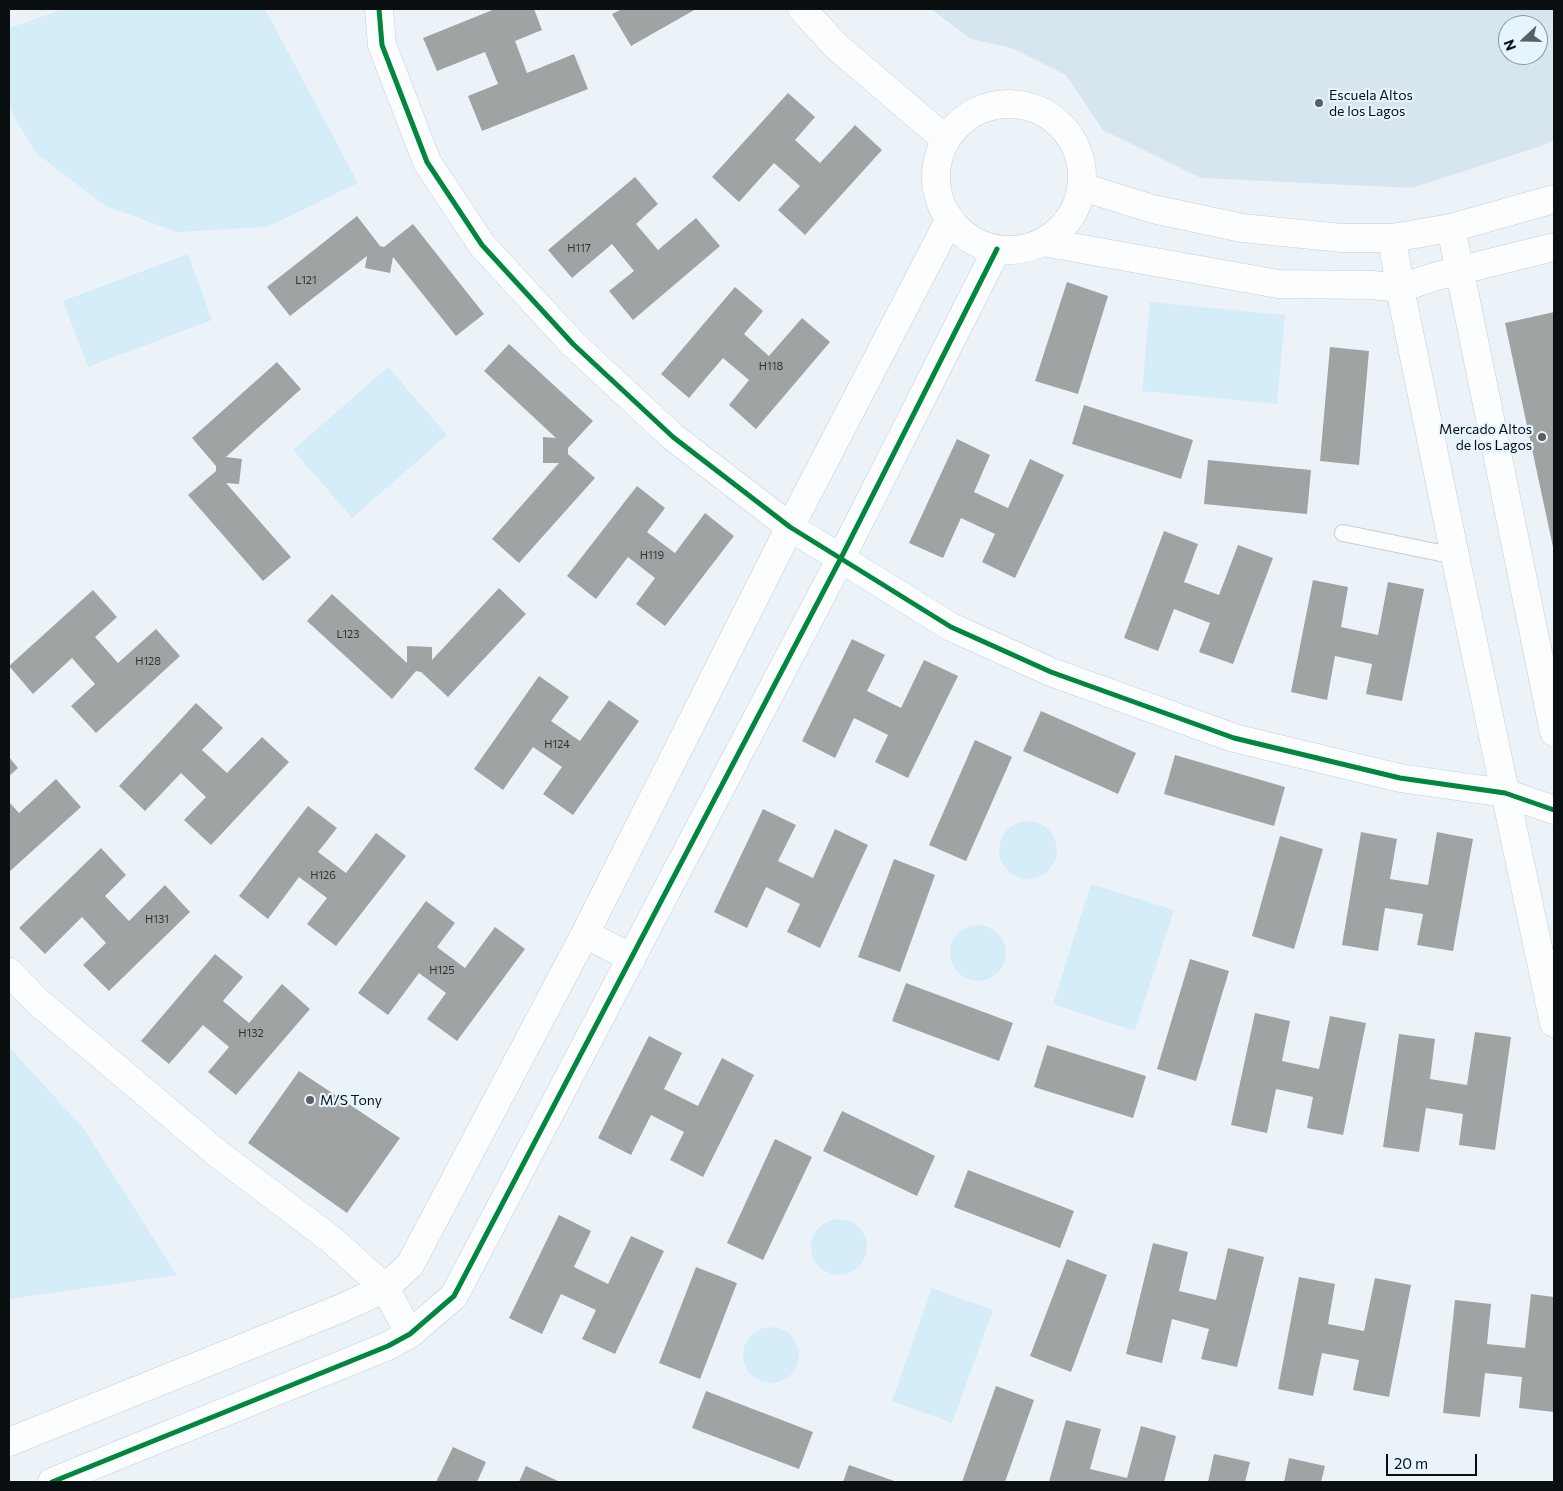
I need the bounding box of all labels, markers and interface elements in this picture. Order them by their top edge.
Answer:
north arrow [1498,15,1548,65]
text: N [1500,37,1519,53]
place label: Escuela Altos de los Lagos [1329,87,1413,120]
marker: Escuela Altos de los Lagos [1313,97,1325,109]
house number: H117 [567,241,591,255]
house number: L121 [295,273,317,287]
house number: H118 [759,359,783,373]
place label: Mercado Altos de los Lagos [1439,421,1532,454]
marker: Mercado Altos de los Lagos [1536,431,1548,443]
house number: H119 [640,548,664,562]
house number: L123 [337,627,359,641]
house number: H128 [135,654,161,668]
house number: H124 [544,737,570,751]
house number: H126 [310,868,336,882]
house number: H131 [145,912,169,926]
house number: H125 [429,963,455,977]
house number: H132 [238,1026,264,1040]
place label: M/S Tony [320,1092,382,1108]
marker: M/S Tony [304,1094,316,1106]
scale bar [1388,1444,1479,1476]
text: 20 m [1394,1454,1428,1472]

